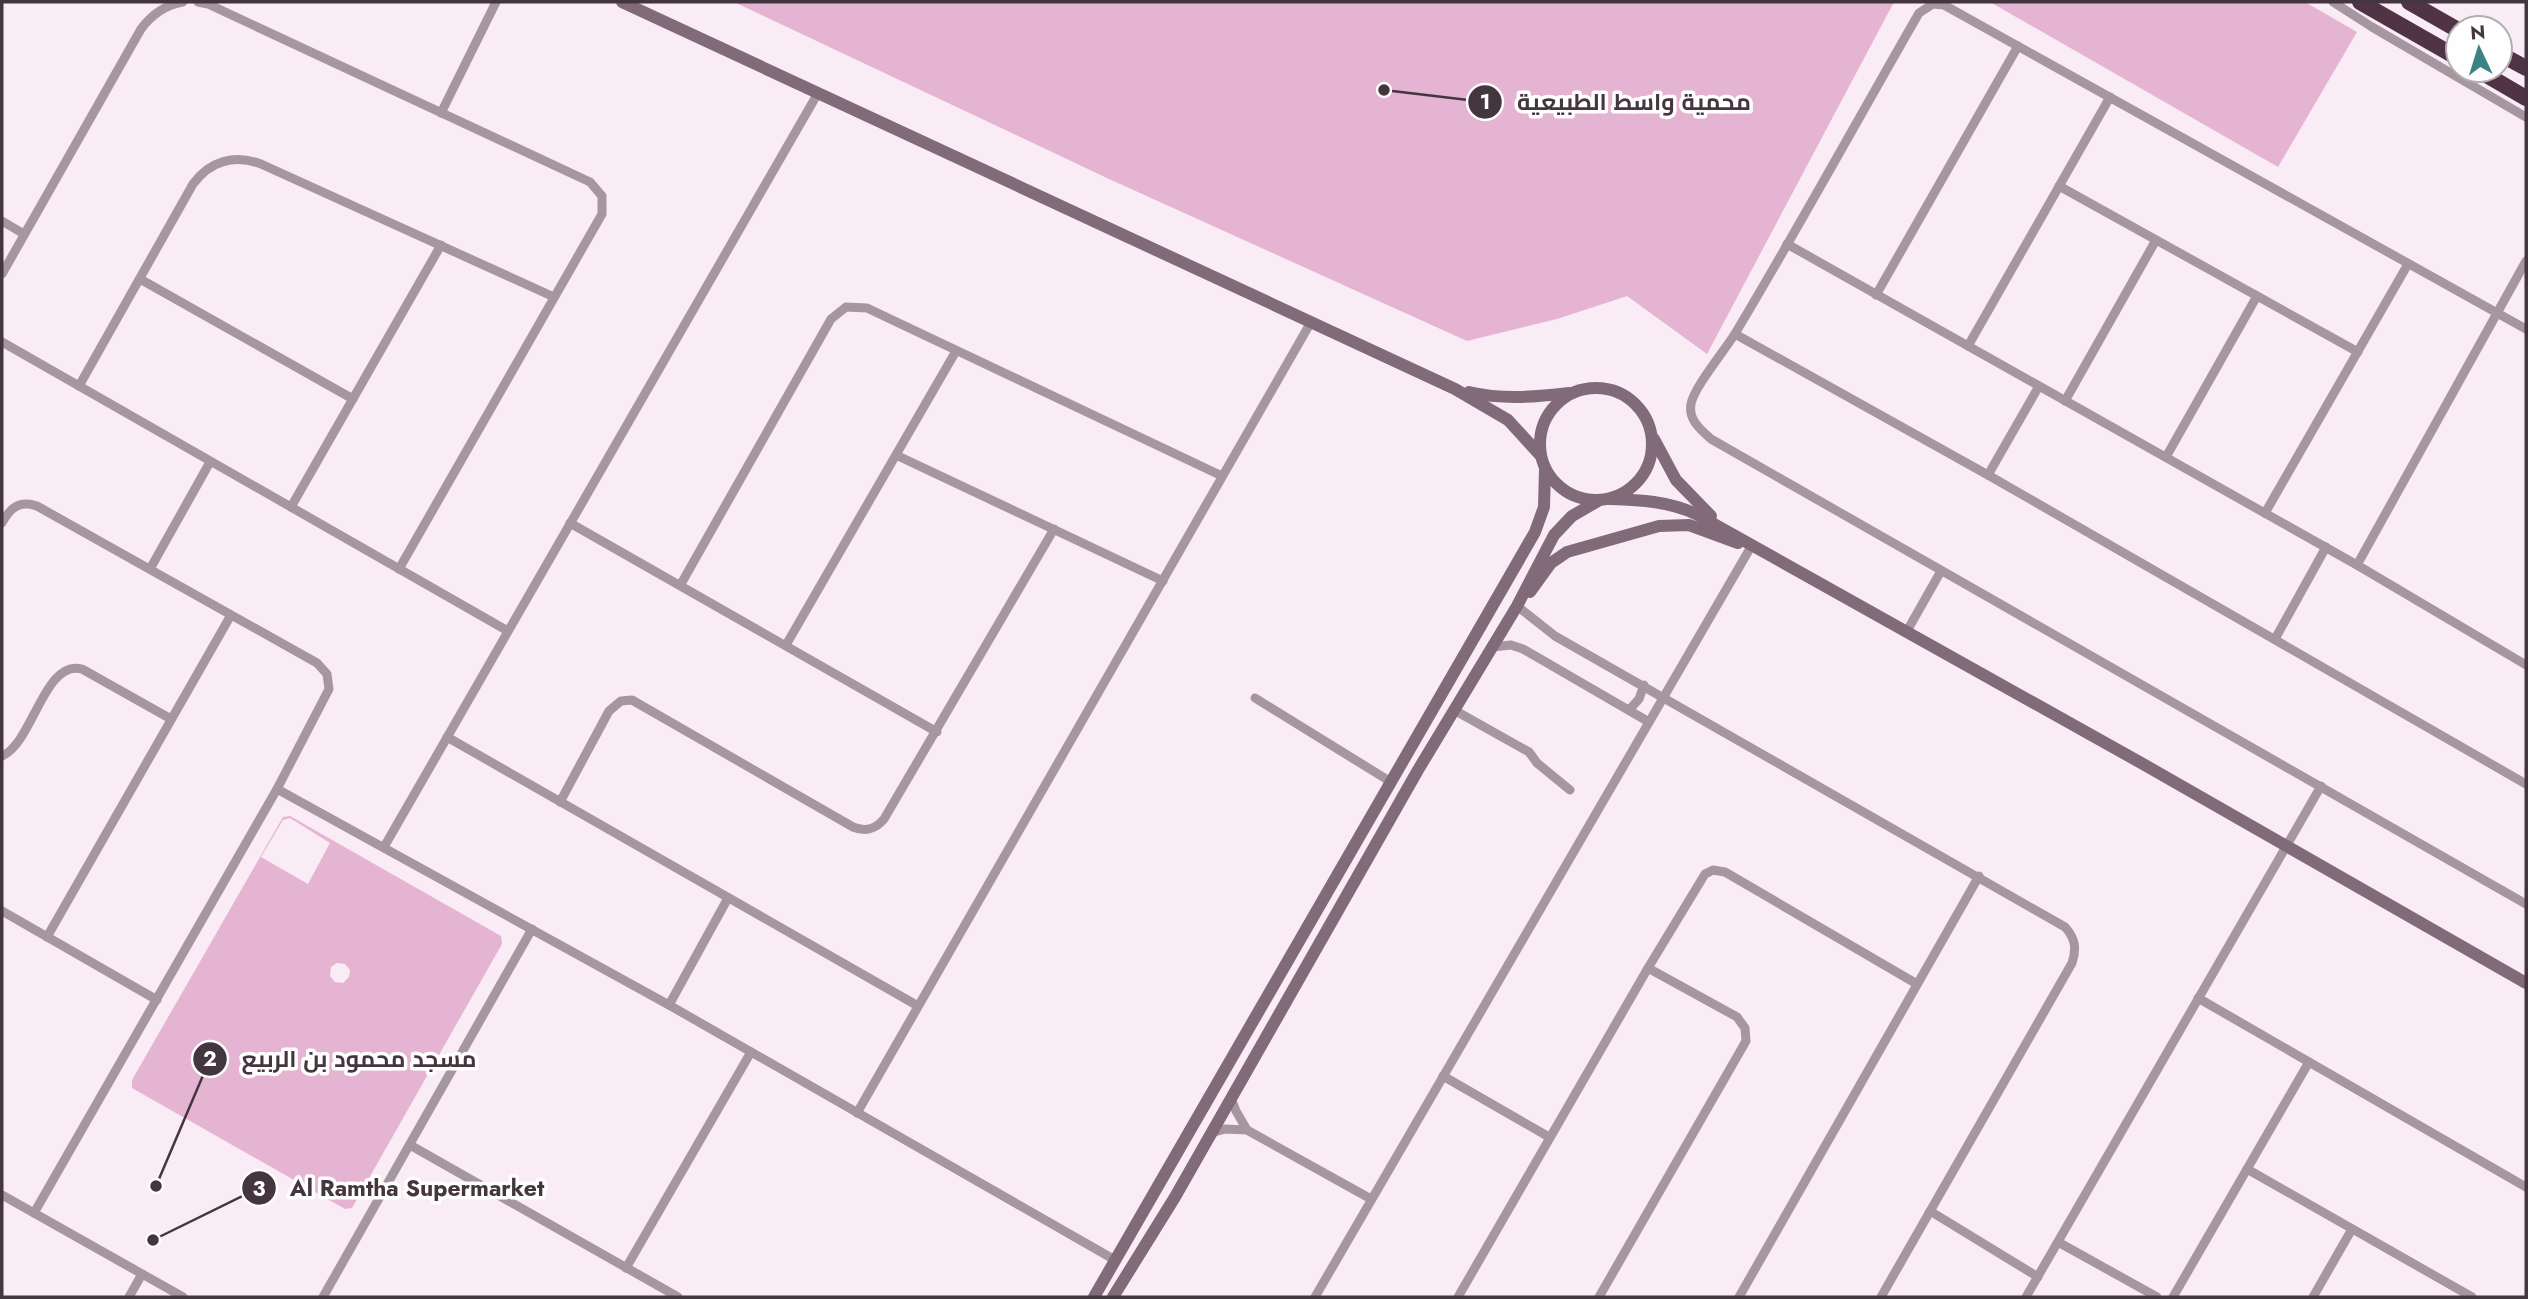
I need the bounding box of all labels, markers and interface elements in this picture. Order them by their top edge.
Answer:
north arrow [2444,14,2514,84]
text: N [2469,19,2486,47]
callout: محمية واسط الطبيعية [1468,80,1765,124]
text: محمية واسط الطبيعية [1517,85,1751,119]
text: 1 [1480,87,1490,117]
callout: مسجد محمود بن الربيع [192,1037,490,1081]
text: مسجد محمود بن الربيع [242,1042,476,1076]
text: 2 [203,1044,217,1074]
callout: Al Ramtha Supermarket [241,1166,559,1210]
text: Al Ramtha Supermarket [289,1171,545,1205]
text: 3 [252,1174,266,1204]

